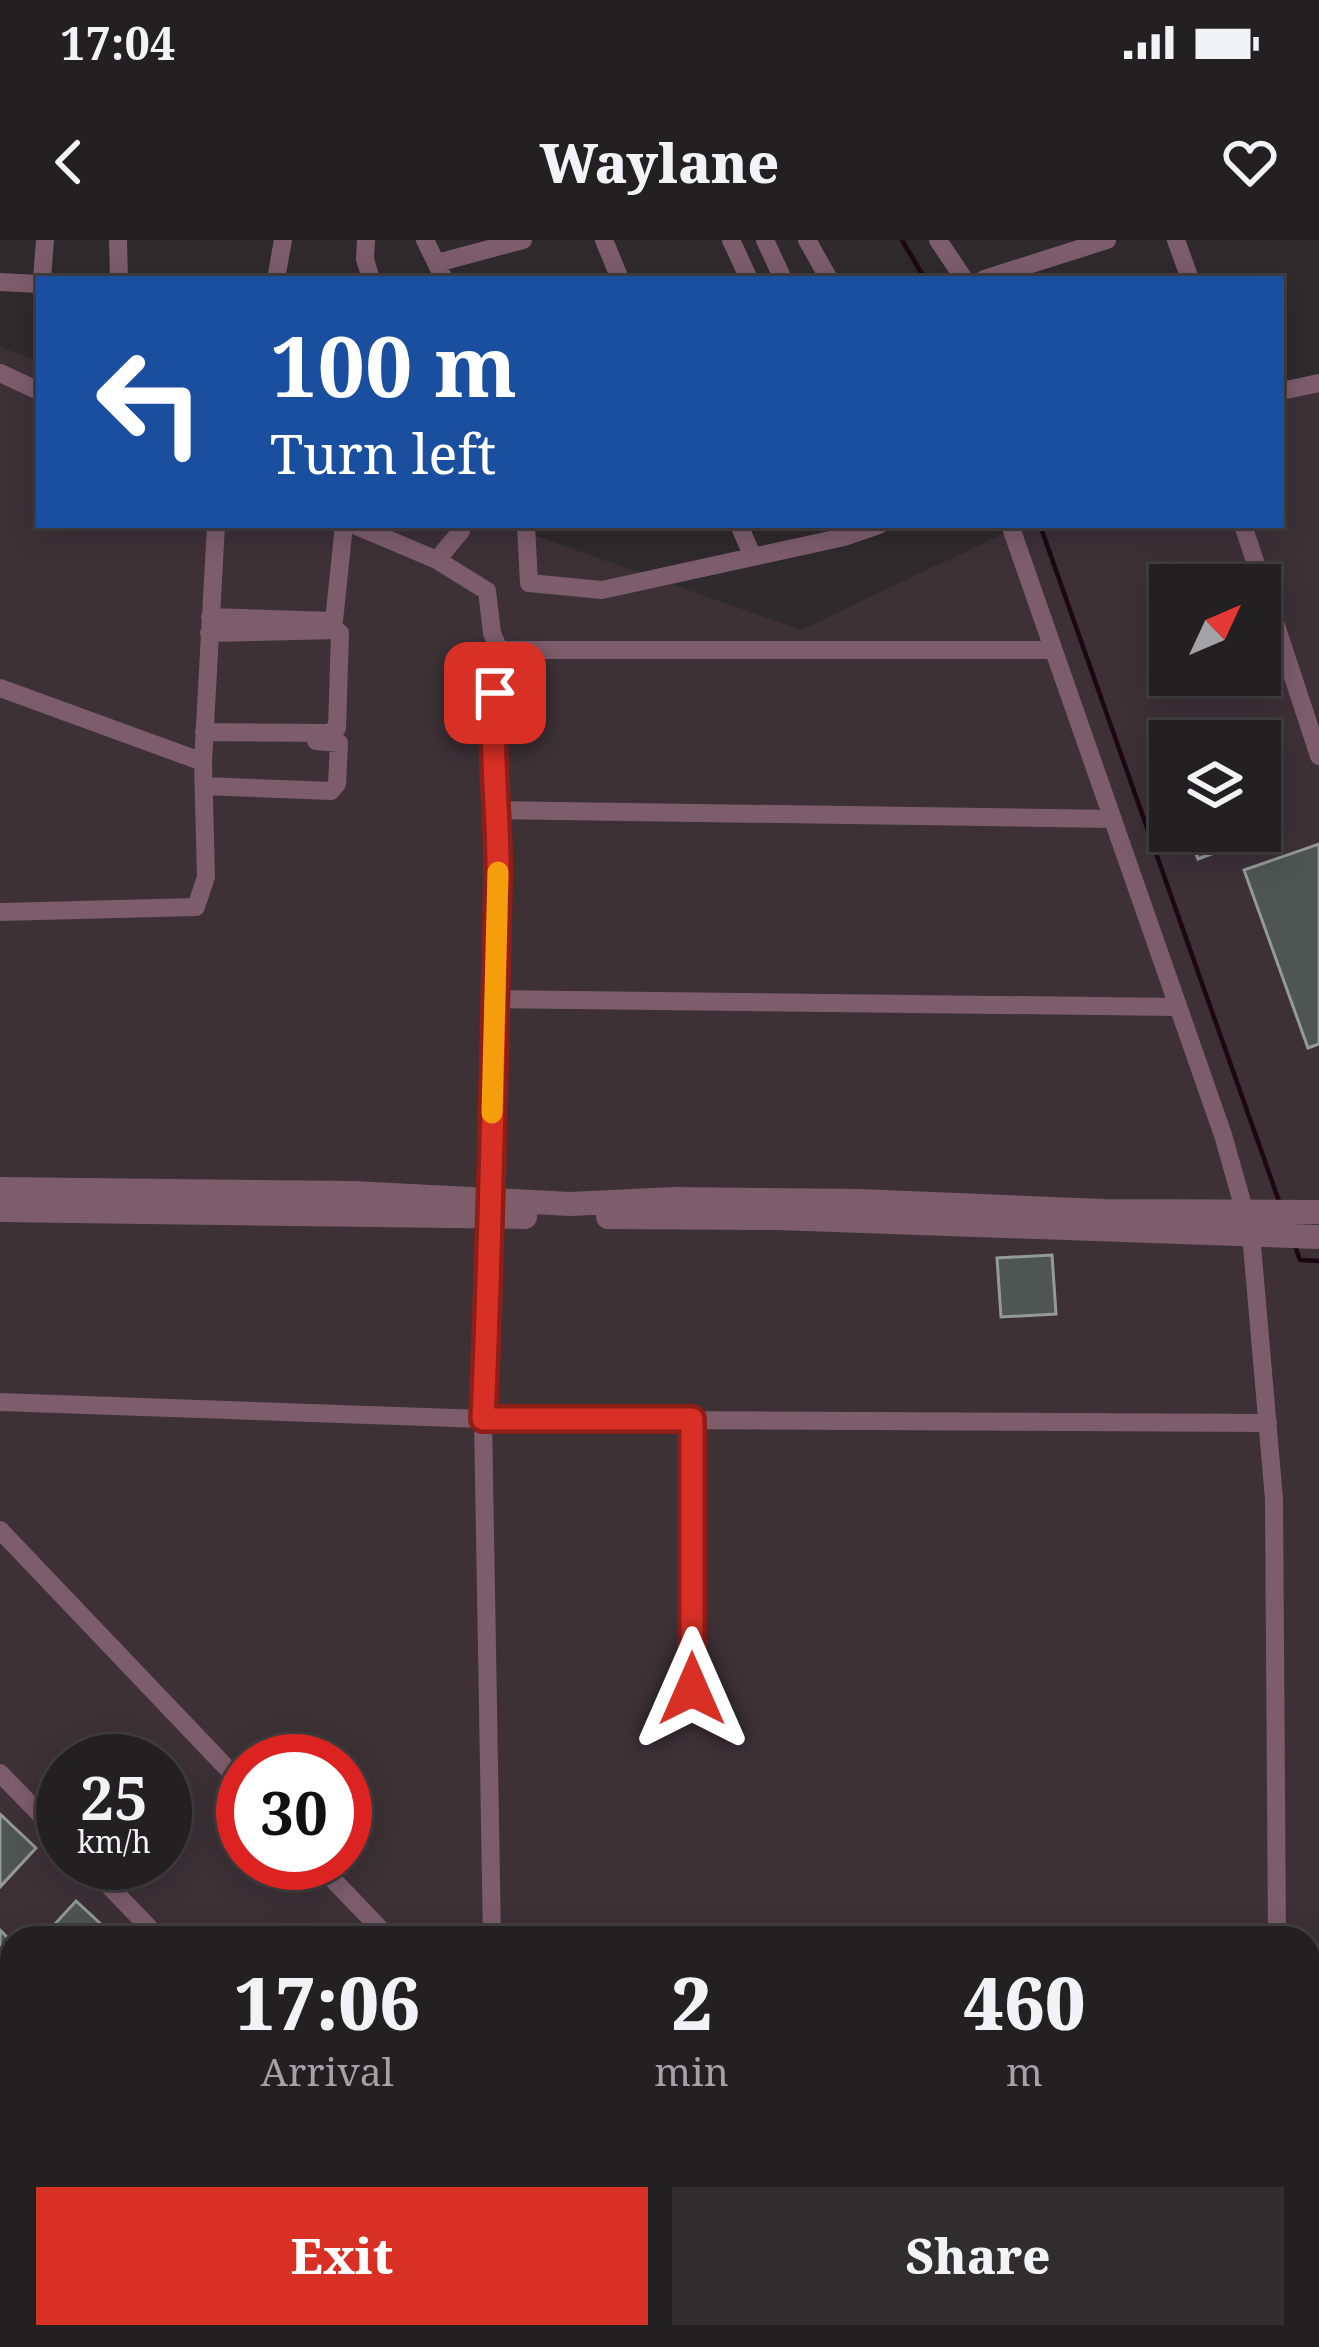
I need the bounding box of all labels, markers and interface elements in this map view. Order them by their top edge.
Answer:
text: 17:04 [60,12,175,73]
text: Waylane [540,125,779,199]
icon: back [36,129,102,195]
icon: heart [1217,129,1283,195]
text: 100 m [270,307,517,422]
icon: left [72,324,228,480]
text: Turn left [270,416,496,490]
north arrow [1149,564,1281,696]
map controls [1149,564,1281,852]
pin [444,642,546,744]
icon: arrive [462,660,528,726]
button: layers [1149,720,1281,852]
position arrow [629,1626,755,1752]
speed limit sign: 30 [216,1734,372,1890]
text: 25 [80,1756,148,1838]
text: km/h [77,1821,151,1862]
text: 17:06 [234,1953,420,2051]
text: 2 [671,1953,712,2051]
text: 460 [963,1953,1086,2051]
text: Arrival [261,2044,394,2097]
text: min [654,2044,729,2097]
text: m [1006,2044,1043,2097]
button: Exit [36,2187,648,2325]
button: Share [672,2187,1284,2325]

